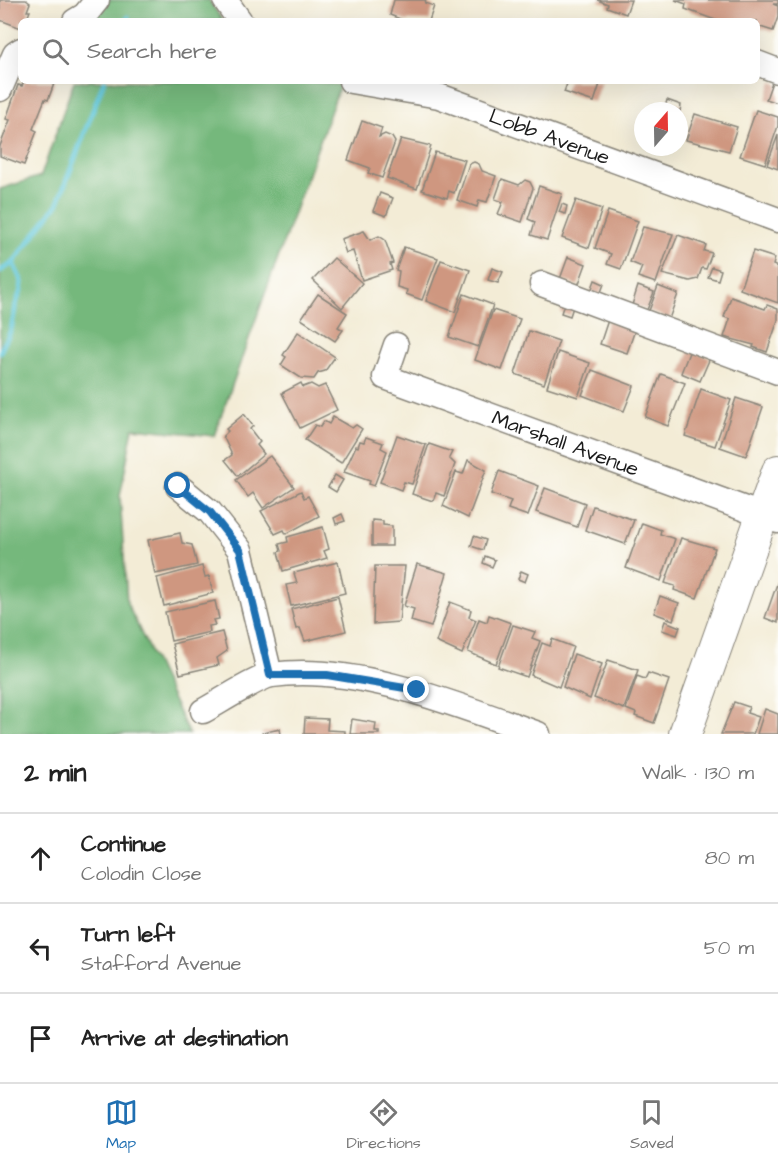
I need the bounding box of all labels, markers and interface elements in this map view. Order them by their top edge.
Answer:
search box [18,18,760,84]
icon: search [39,35,72,68]
text: Search here [87,36,217,67]
street label: Lobb Avenue [485,102,614,172]
north arrow [634,102,688,156]
street label: Marshall Avenue [488,403,643,484]
route start [164,472,190,498]
route end [403,676,429,702]
text: 2 min [24,755,86,791]
text: Walk · 130 m [642,759,754,787]
text: Continue [81,829,166,860]
icon: ahead [24,842,57,875]
text: 80 m [705,844,754,872]
text: Colodin Close [81,860,202,888]
text: Turn left [81,919,175,950]
icon: left [24,932,57,965]
text: 50 m [704,934,754,962]
text: Stafford Avenue [81,950,241,978]
icon: arrive [24,1022,57,1055]
text: Arrive at destination [81,1023,288,1054]
tab: Map [105,1096,138,1154]
tab: Directions [347,1096,421,1154]
tab: Saved [630,1096,673,1154]

